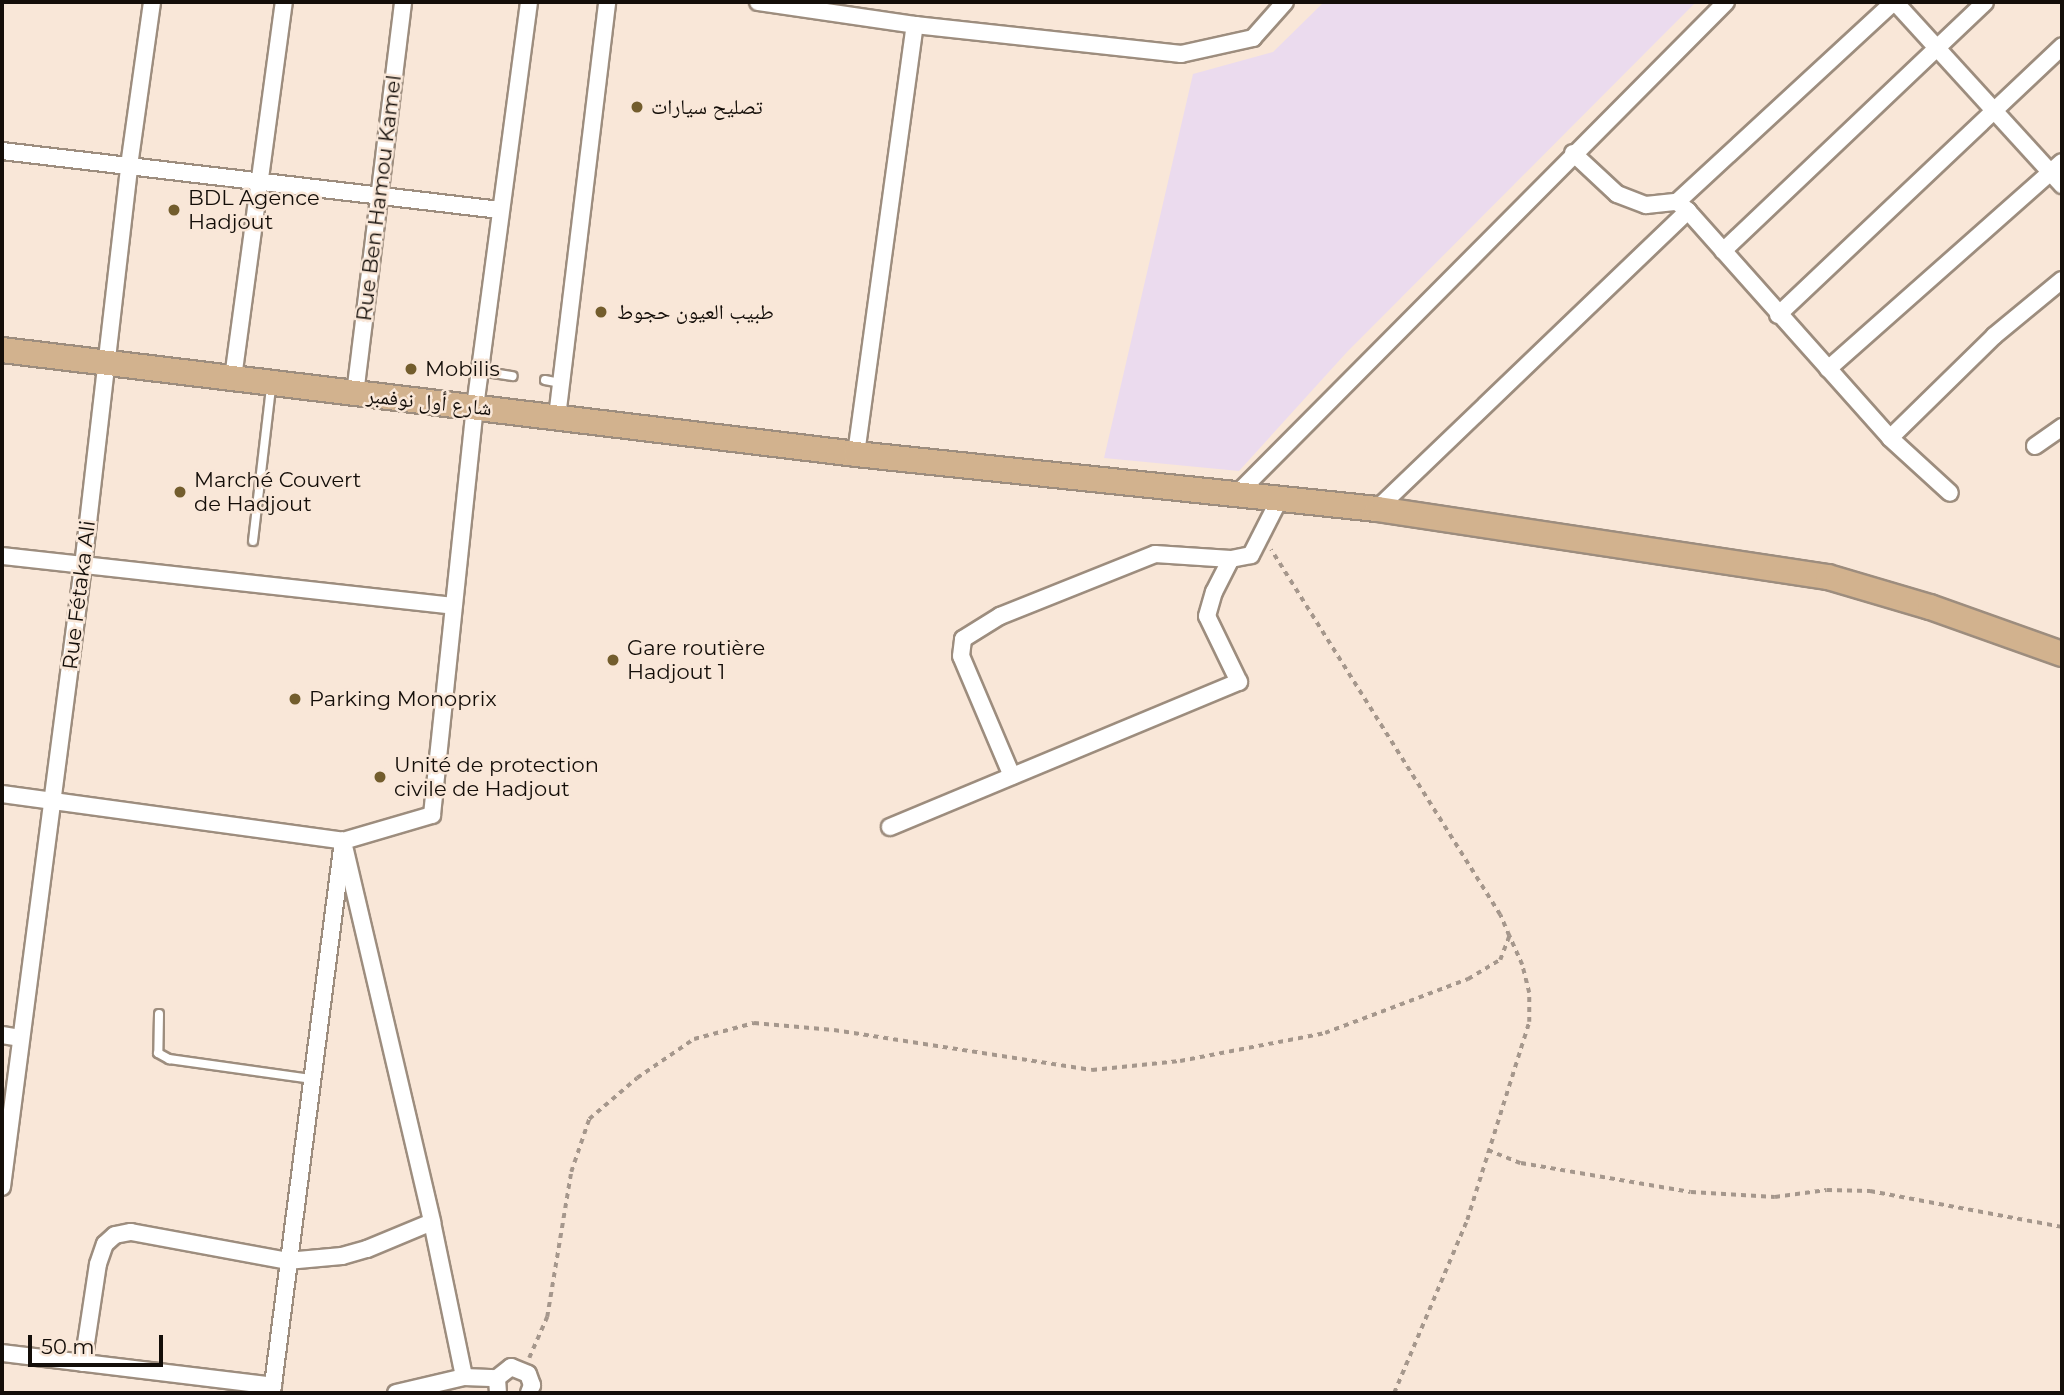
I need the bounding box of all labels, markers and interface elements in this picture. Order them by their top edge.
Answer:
street label: Rue Ben Hamou Kamel [351,73,407,323]
place label: تصليح سيارات [651,94,763,120]
marker: تصليح سيارات [629,99,645,115]
place label: BDL Agence Hadjout [188,185,320,235]
marker: BDL Agence Hadjout [166,202,182,218]
place label: طبيب العيون حجوط [617,299,774,325]
marker: طبيب العيون حجوط [591,302,611,322]
place label: Mobilis [425,356,500,382]
marker: Mobilis [403,361,419,377]
street label: شارع أول نوفمبر [365,383,493,421]
place label: Marché Couvert de Hadjout [194,467,361,517]
marker: Marché Couvert de Hadjout [172,484,188,500]
street label: Rue Fétaka Ali [57,519,101,671]
place label: Gare routière Hadjout 1 [627,635,765,685]
marker: Gare routière Hadjout 1 [605,652,621,668]
place label: Parking Monoprix [309,686,497,712]
marker: Parking Monoprix [287,691,303,707]
place label: Unité de protection civile de Hadjout [394,752,599,802]
marker: Unité de protection civile de Hadjout [372,769,388,785]
scale bar [32,1322,166,1366]
text: 50 m [41,1334,95,1359]

